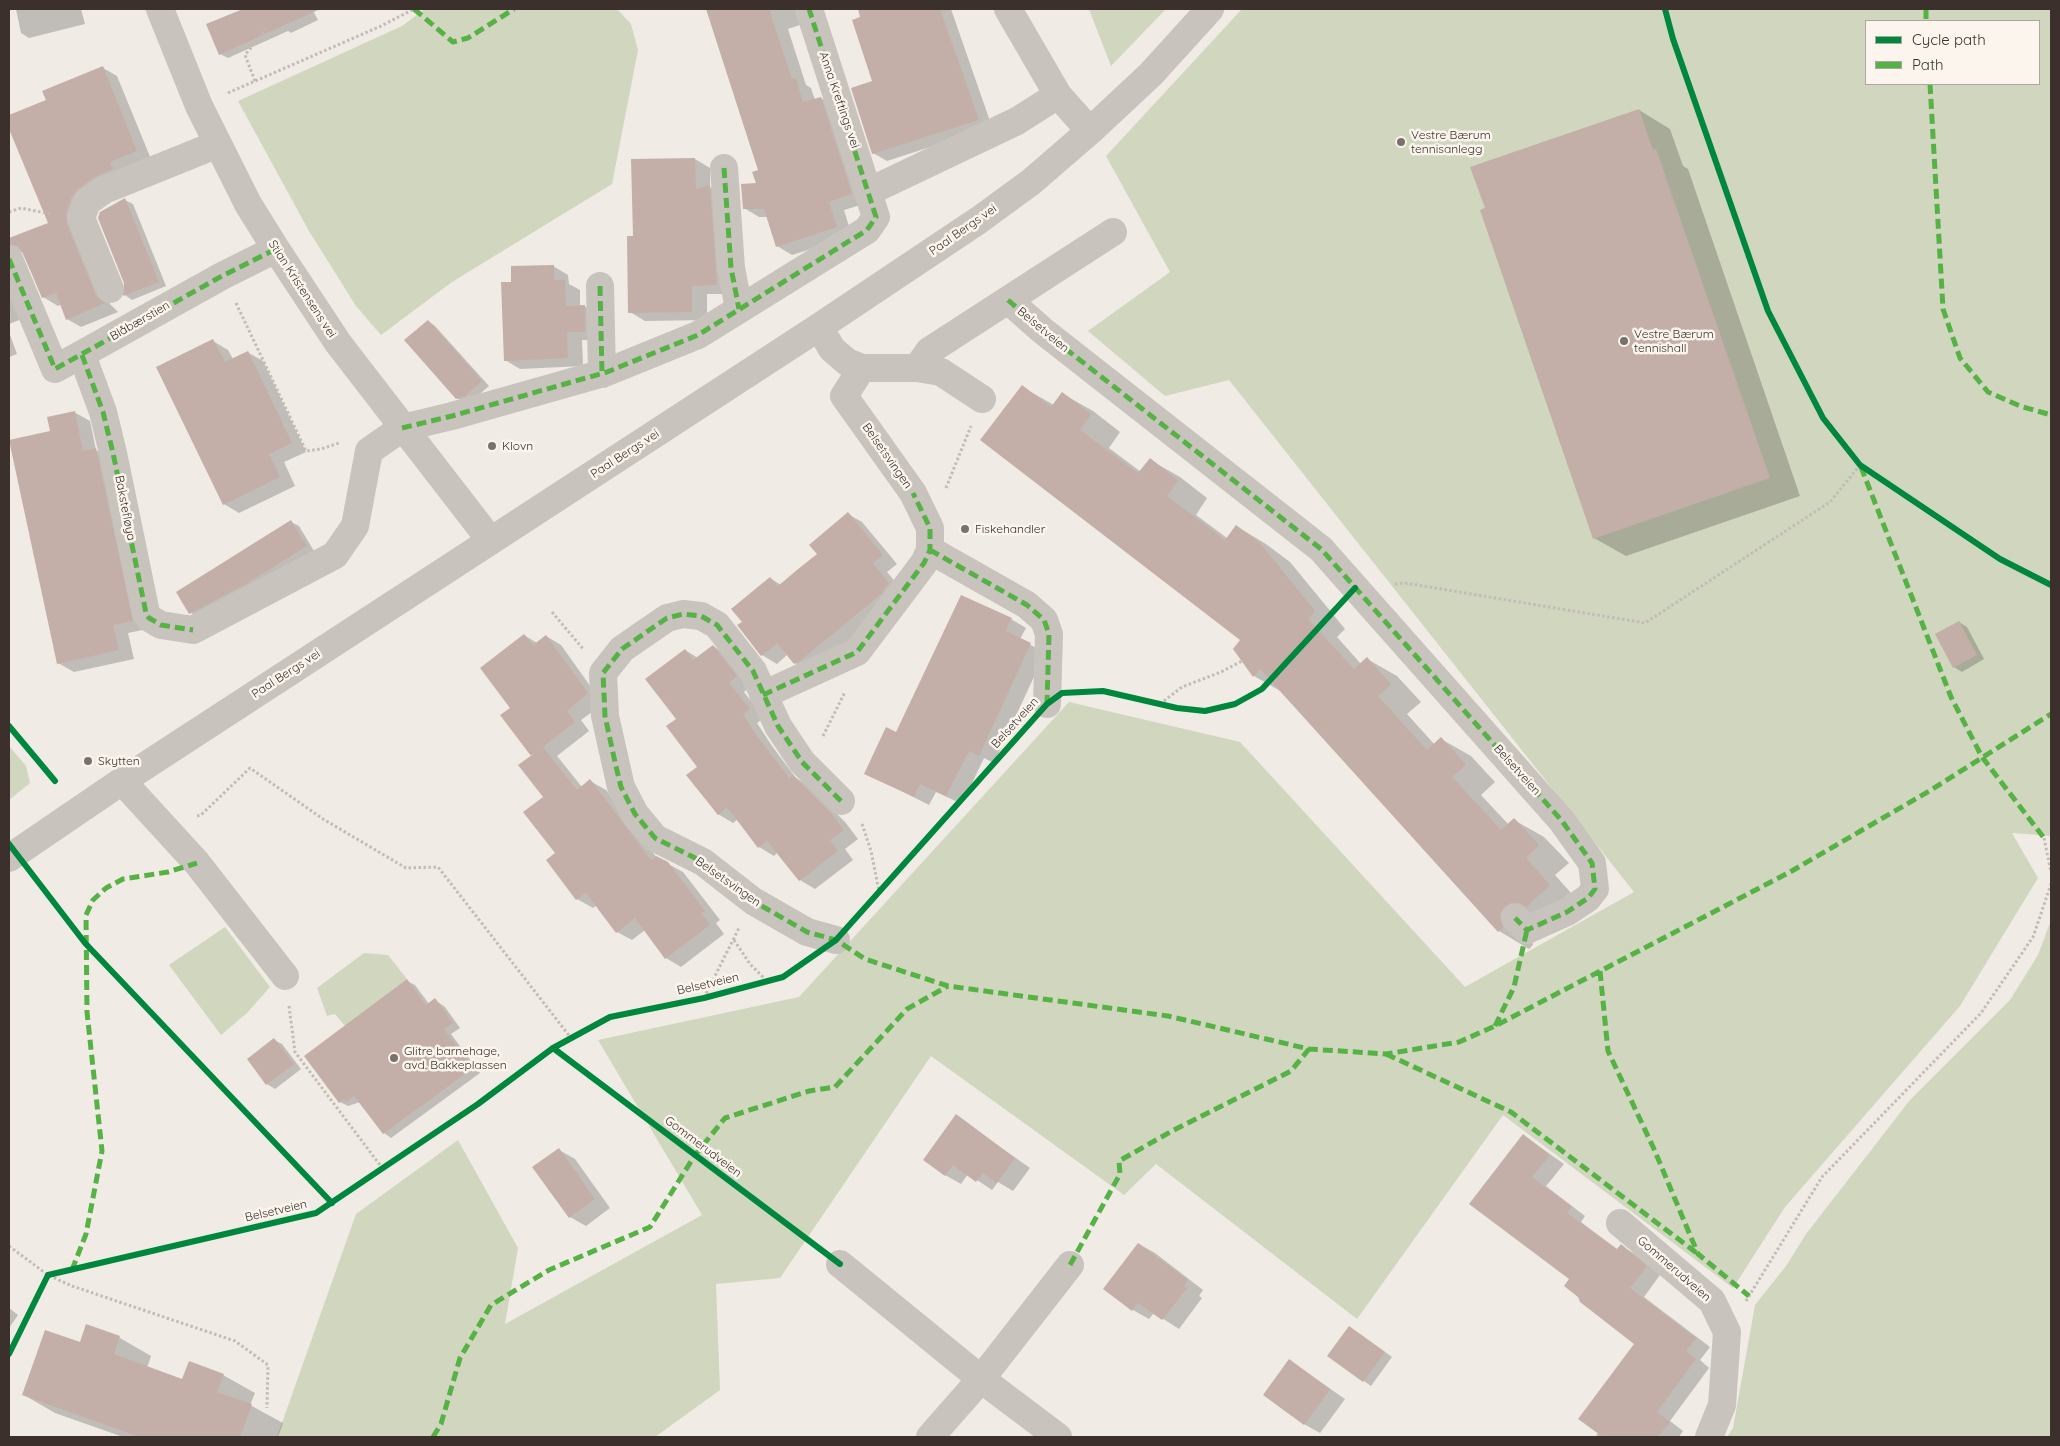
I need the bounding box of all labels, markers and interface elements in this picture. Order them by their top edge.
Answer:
legend [1865,20,2040,85]
text: Cycle path [1912,30,1986,49]
street label: Anna Kreftings vei [816,50,862,150]
text: Path [1912,55,1944,74]
place label: Vestre Bærum tennisanlegg [1411,128,1491,156]
marker: Vestre Bærum tennisanlegg [1395,136,1407,148]
street label: Paal Bergs vei [927,202,999,258]
street label: Stian Kristensens vei [265,238,339,340]
street label: Blåbærstien [108,298,172,344]
street label: Belsetveien [1014,304,1072,356]
place label: Vestre Bærum tennishall [1634,327,1714,355]
marker: Vestre Bærum tennishall [1618,335,1630,347]
street label: Belsetsvingen [859,421,915,491]
street label: Paal Bergs vei [588,427,662,481]
place label: Klovn [502,439,533,453]
marker: Klovn [486,440,498,452]
street label: Bakstefløya [112,474,138,542]
place label: Fiskehandler [975,522,1045,536]
marker: Fiskehandler [959,523,971,535]
street label: Paal Bergs vei [249,647,323,701]
street label: Belsetveien [989,695,1041,751]
street label: Belsetveien [1491,742,1543,798]
place label: Skytten [98,754,140,768]
marker: Skytten [82,755,94,767]
street label: Belsetsvingen [693,854,763,910]
street label: Belsetveien [676,970,740,998]
place label: Glitre barnehage, avd. Bakkeplassen [404,1044,507,1072]
marker: Glitre barnehage, avd. Bakkeplassen [388,1052,400,1064]
street label: Gommerudveien [662,1113,744,1181]
street label: Belsetveien [244,1197,308,1225]
street label: Gommerudveien [1634,1233,1714,1305]

